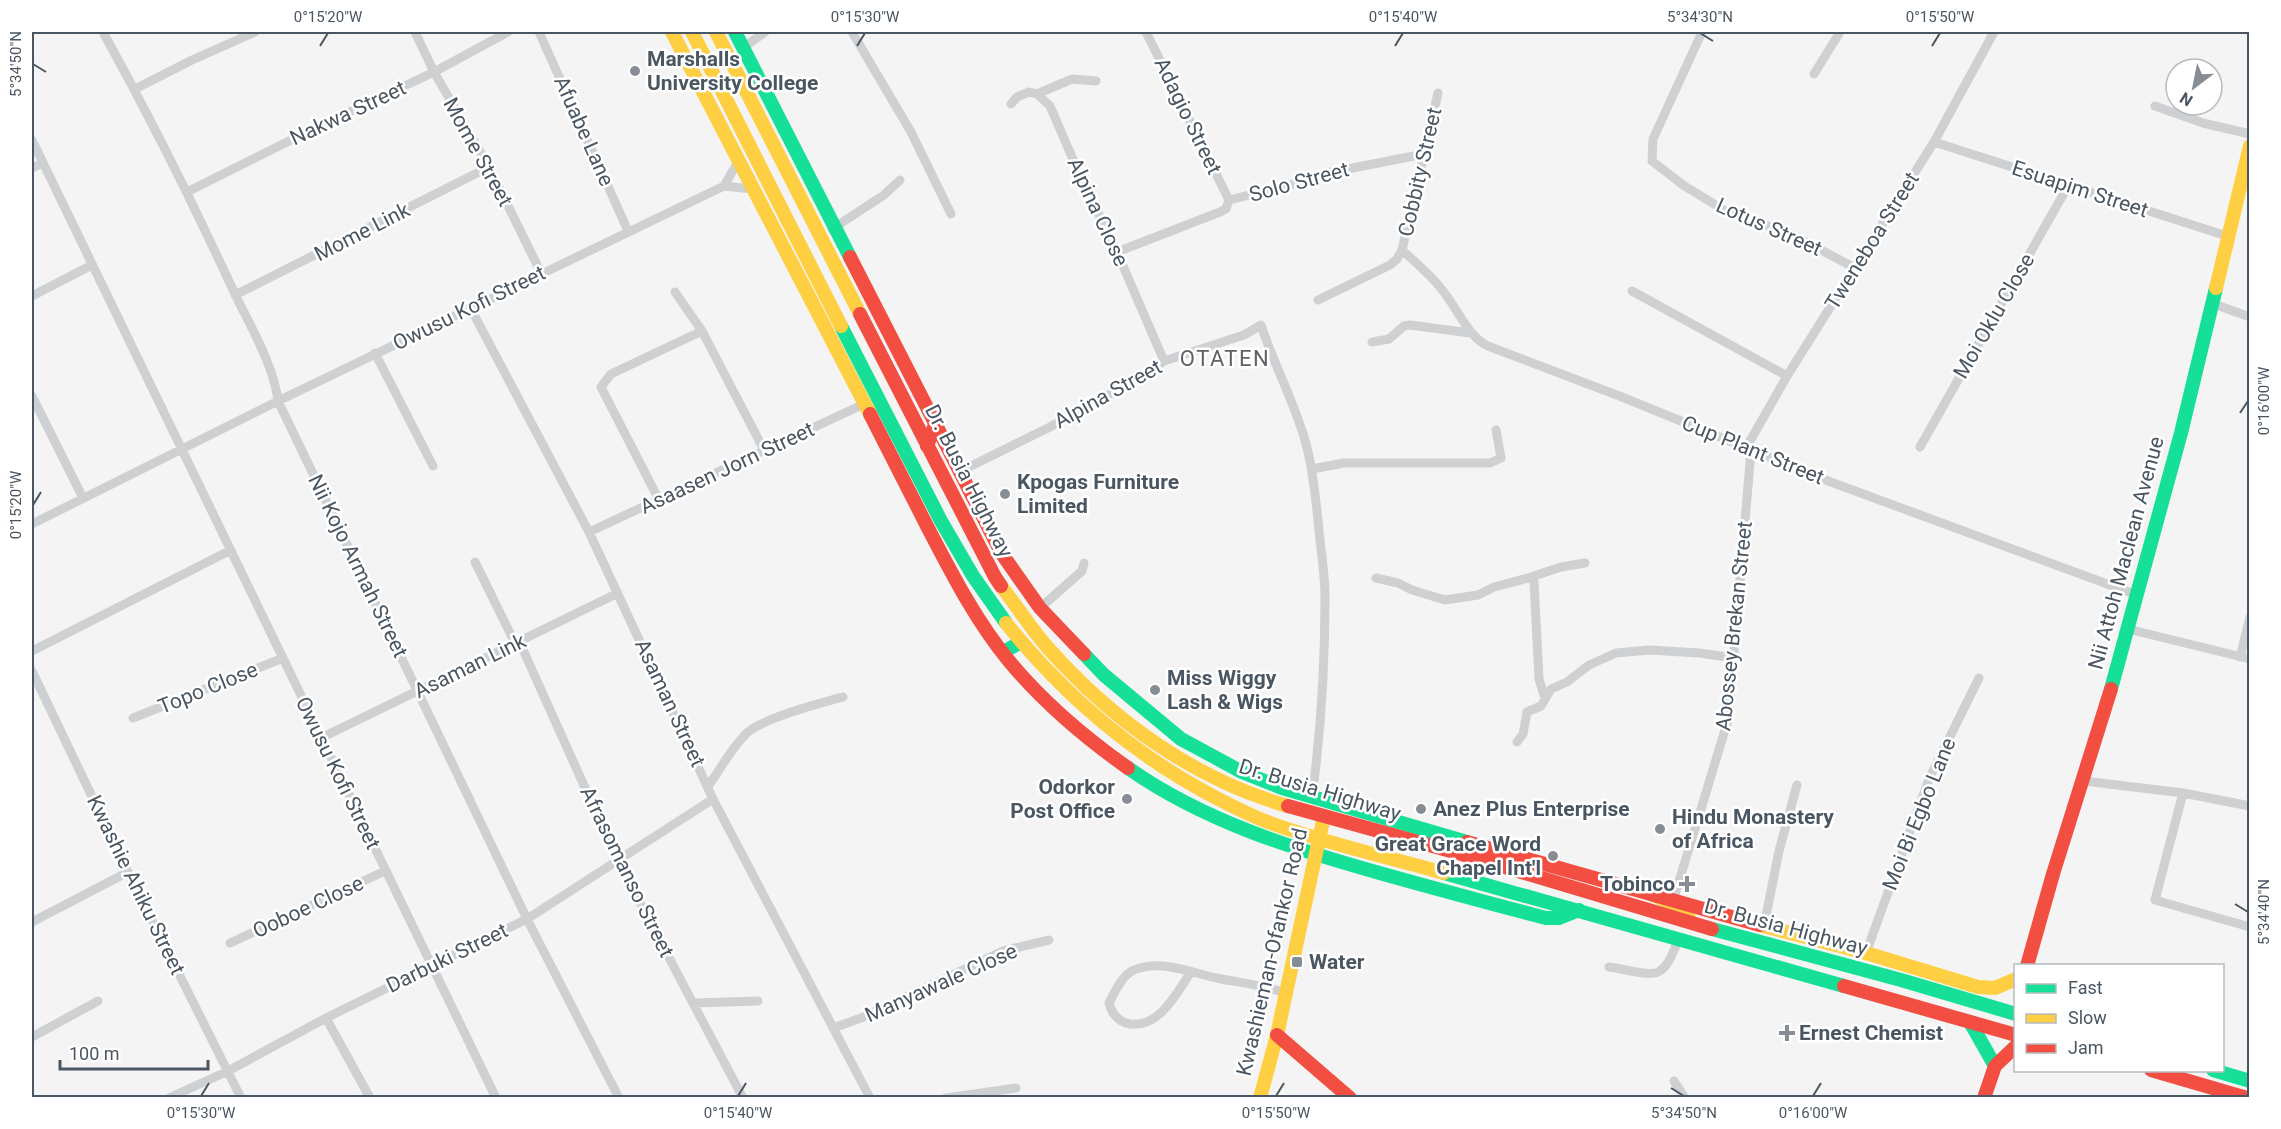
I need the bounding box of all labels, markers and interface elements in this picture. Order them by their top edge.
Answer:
text: 0°15'20"W [294,8,362,26]
text: 0°15'30"W [831,8,899,26]
text: 0°15'40"W [1369,8,1437,26]
text: 5°34'30"N [1667,8,1733,26]
text: 0°15'50"W [1906,8,1974,26]
text: 5°34'50"N [7,31,25,97]
place label: Marshalls University College [647,47,818,95]
street label: Adagio Street [1149,54,1227,178]
north arrow [2164,57,2224,117]
marker: Marshalls University College [628,64,642,78]
street label: Afuabe Lane [549,72,619,190]
street label: Nakwa Street [286,76,410,150]
text: N [2176,88,2196,110]
street label: Mome Street [438,93,518,211]
street label: Cobbity Street [1393,105,1447,239]
street label: Alpina Close [1062,154,1134,270]
street label: Esuapim Street [2009,156,2151,222]
street label: Solo Street [1247,157,1352,207]
street label: Tweneboa Street [1820,168,1924,314]
street label: Lotus Street [1712,193,1826,261]
street label: Mome Link [310,198,414,266]
street label: Moi Oklu Close [1949,249,2039,383]
street label: Owusu Kofi Street [389,261,549,355]
district label: OTATEN [1180,346,1270,371]
street label: Alpina Street [1050,355,1166,433]
text: 0°16'00"W [2255,367,2273,435]
street label: Dr. Busia Highway [920,401,1018,561]
street label: Cup Plant Street [1678,411,1828,489]
street label: Asaasen Jorn Street [636,417,818,519]
street label: Nii Attoh Maclean Avenue [2083,434,2169,672]
place label: Kpogas Furniture Limited [1017,470,1179,518]
text: 0°15'20"W [7,471,25,539]
street label: Nii Kojo Armah Street [303,471,413,661]
marker: Kpogas Furniture Limited [998,487,1012,501]
street label: Abossey Brekan Street [1711,520,1757,732]
street label: Asaman Link [410,628,530,703]
street label: Asaman Street [630,635,710,771]
street label: Topo Close [155,657,261,719]
place label: Miss Wiggy Lash & Wigs [1167,666,1283,714]
marker: Miss Wiggy Lash & Wigs [1148,683,1162,697]
street label: Owusu Kofi Street [291,693,385,853]
street label: Moi Bi Egbo Lane [1878,734,1960,894]
street label: Dr. Busia Highway [1236,754,1404,826]
place label: Odorkor Post Office [1010,775,1115,823]
street label: Afrasomanso Street [575,783,679,961]
street label: Kwashie Ahiku Street [82,791,190,979]
marker: Odorkor Post Office [1120,792,1134,806]
place label: Anez Plus Enterprise [1433,797,1630,821]
marker: Anez Plus Enterprise [1414,802,1428,816]
place label: Hindu Monastery of Africa [1672,805,1834,853]
marker: Hindu Monastery of Africa [1653,822,1667,836]
street label: Kwashieman-Ofankor Road [1232,826,1312,1078]
place label: Great Grace Word Chapel Int'l [1375,832,1541,880]
marker: Great Grace Word Chapel Int'l [1546,849,1560,863]
street label: Ooboe Close [249,871,367,943]
place label: Tobinco [1600,872,1675,896]
marker: Tobinco [1680,877,1694,891]
text: 5°34'40"N [2255,879,2273,945]
street label: Dr. Busia Highway [1702,894,1870,960]
street label: Darbuki Street [382,918,512,998]
street label: Manyawale Close [861,939,1021,1027]
place label: Water [1309,950,1365,974]
marker: Water [1290,955,1304,969]
legend [2014,964,2224,1072]
text: Fast [2068,977,2103,998]
text: Slow [2068,1007,2107,1028]
place label: Ernest Chemist [1799,1021,1943,1045]
marker: Ernest Chemist [1780,1026,1794,1040]
scale bar [60,1033,208,1071]
text: Jam [2068,1037,2104,1058]
text: 100 m [69,1043,120,1064]
text: 0°15'30"W [167,1104,235,1122]
text: 0°15'40"W [704,1104,772,1122]
text: 0°15'50"W [1242,1104,1310,1122]
text: 5°34'50"N [1651,1104,1717,1122]
text: 0°16'00"W [1779,1104,1847,1122]

